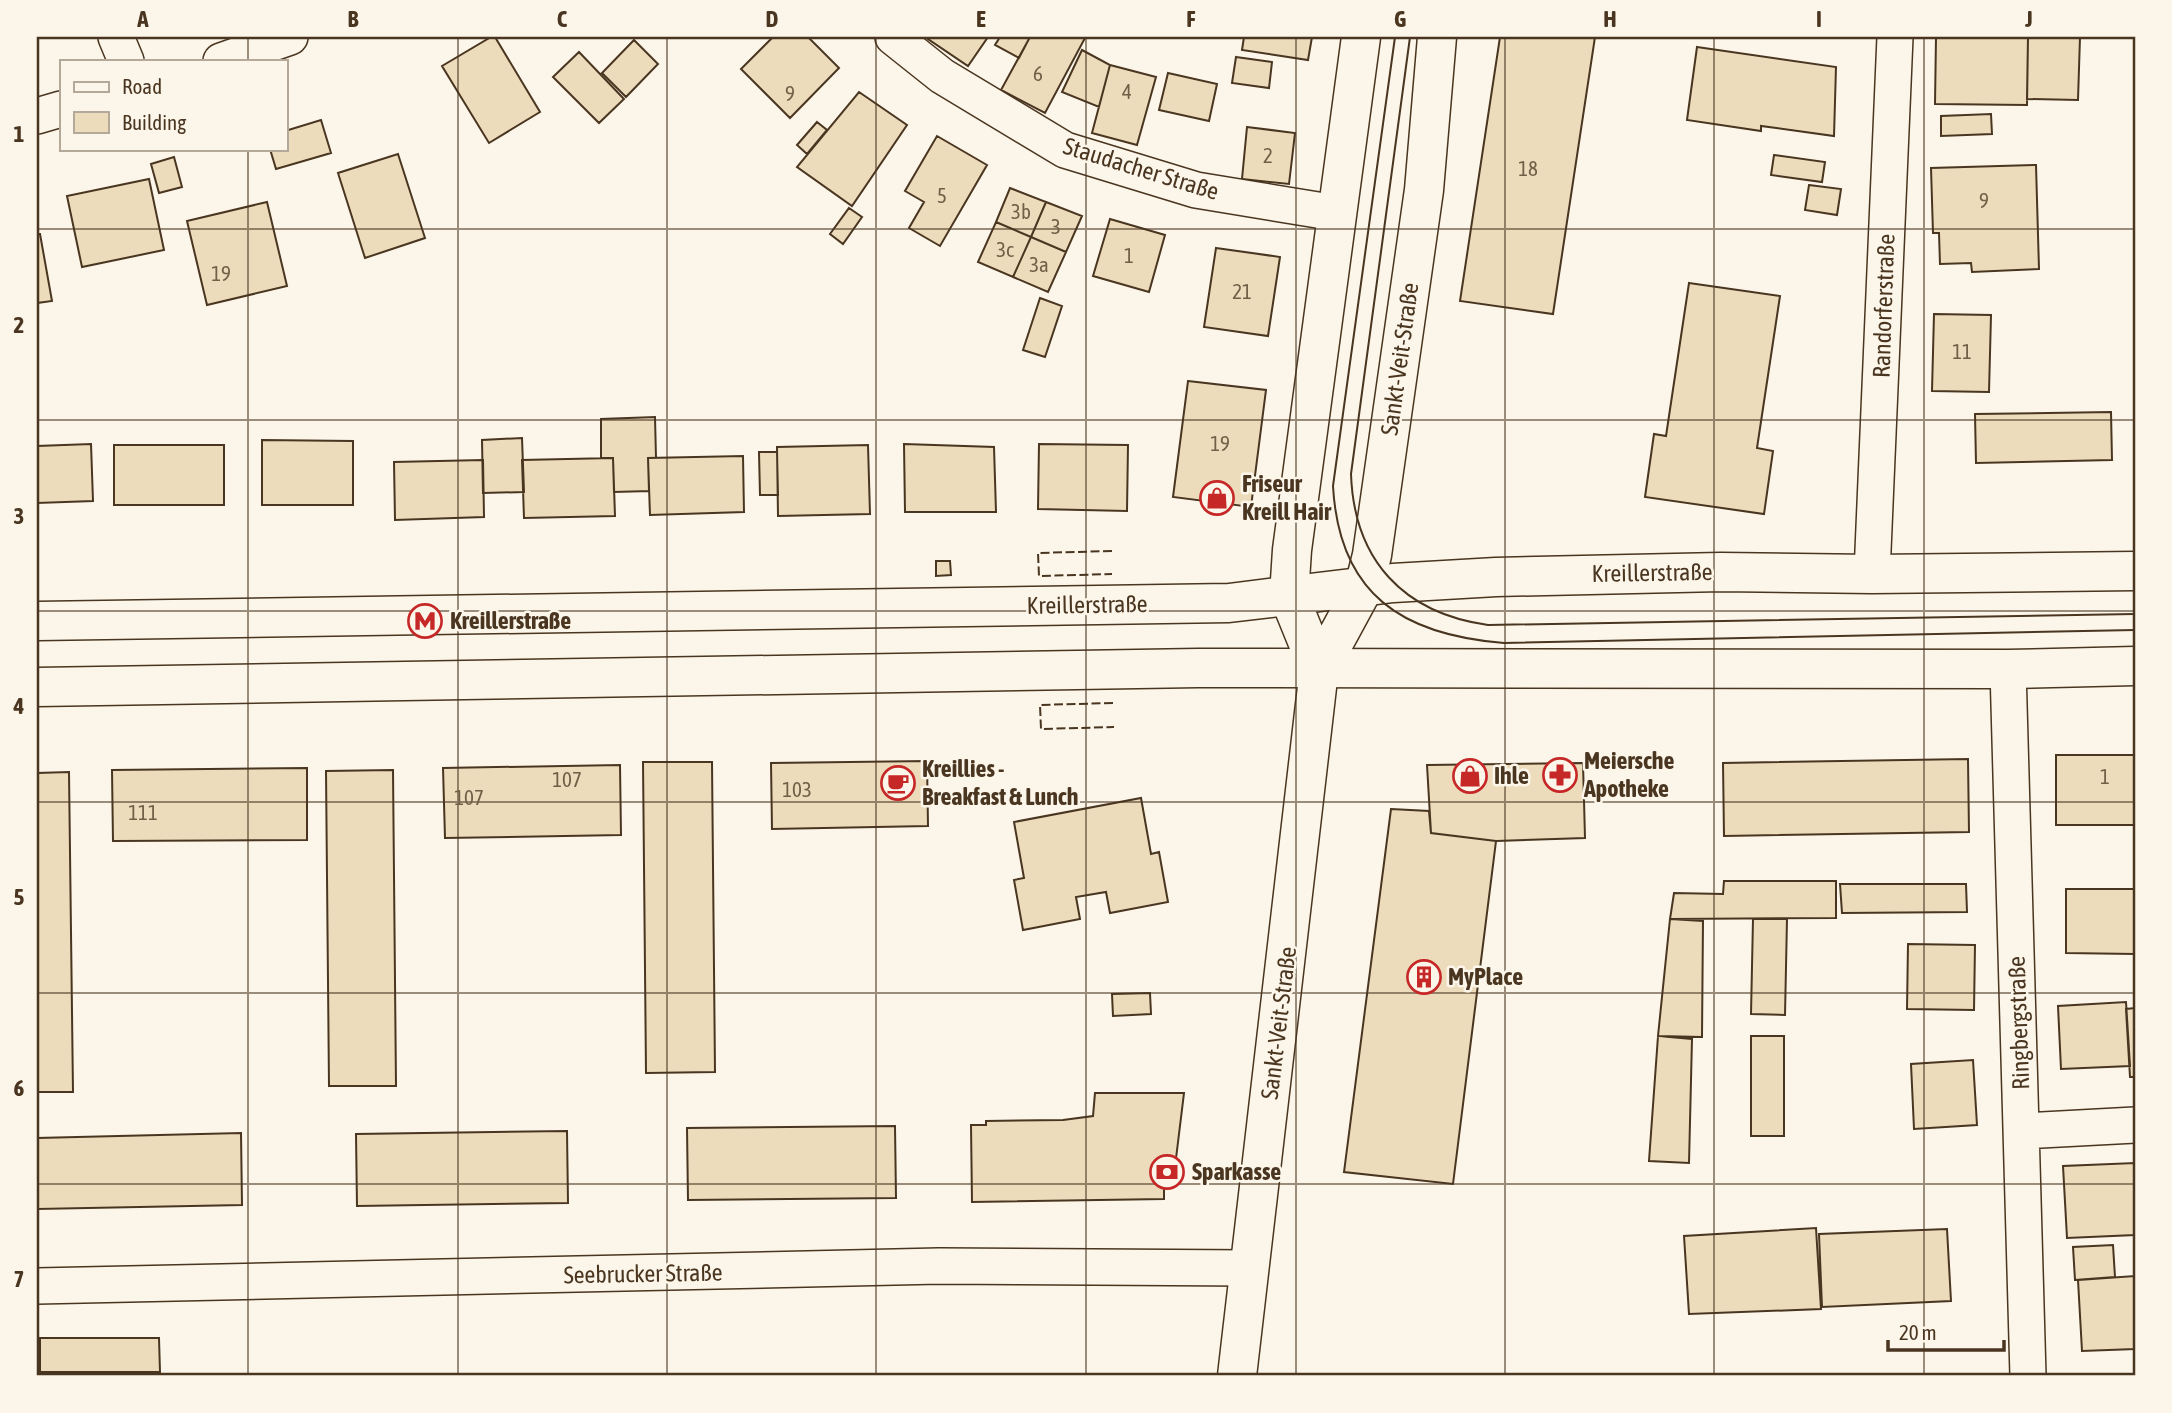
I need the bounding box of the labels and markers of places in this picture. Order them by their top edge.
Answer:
place label: Friseur Kreill Hair [1242,470,1332,525]
shop icon: Friseur Kreill Hair [1198,479,1236,517]
metro station icon: Kreillerstraße [406,602,444,640]
place label: Kreillerstraße [450,607,571,634]
place label: Meiersche Apotheke [1583,747,1674,802]
place label: Kreillies - Breakfast & Lunch [922,755,1078,810]
pharmacy icon: Meiersche Apotheke [1541,756,1579,794]
shop icon: Ihle [1451,757,1489,795]
place label: Ihle [1494,762,1529,789]
cafe icon: Kreillies - Breakfast & Lunch [879,764,917,802]
building icon: MyPlace [1405,958,1443,996]
place label: MyPlace [1448,963,1523,990]
bank icon: Sparkasse [1148,1153,1186,1191]
place label: Sparkasse [1192,1158,1281,1185]

